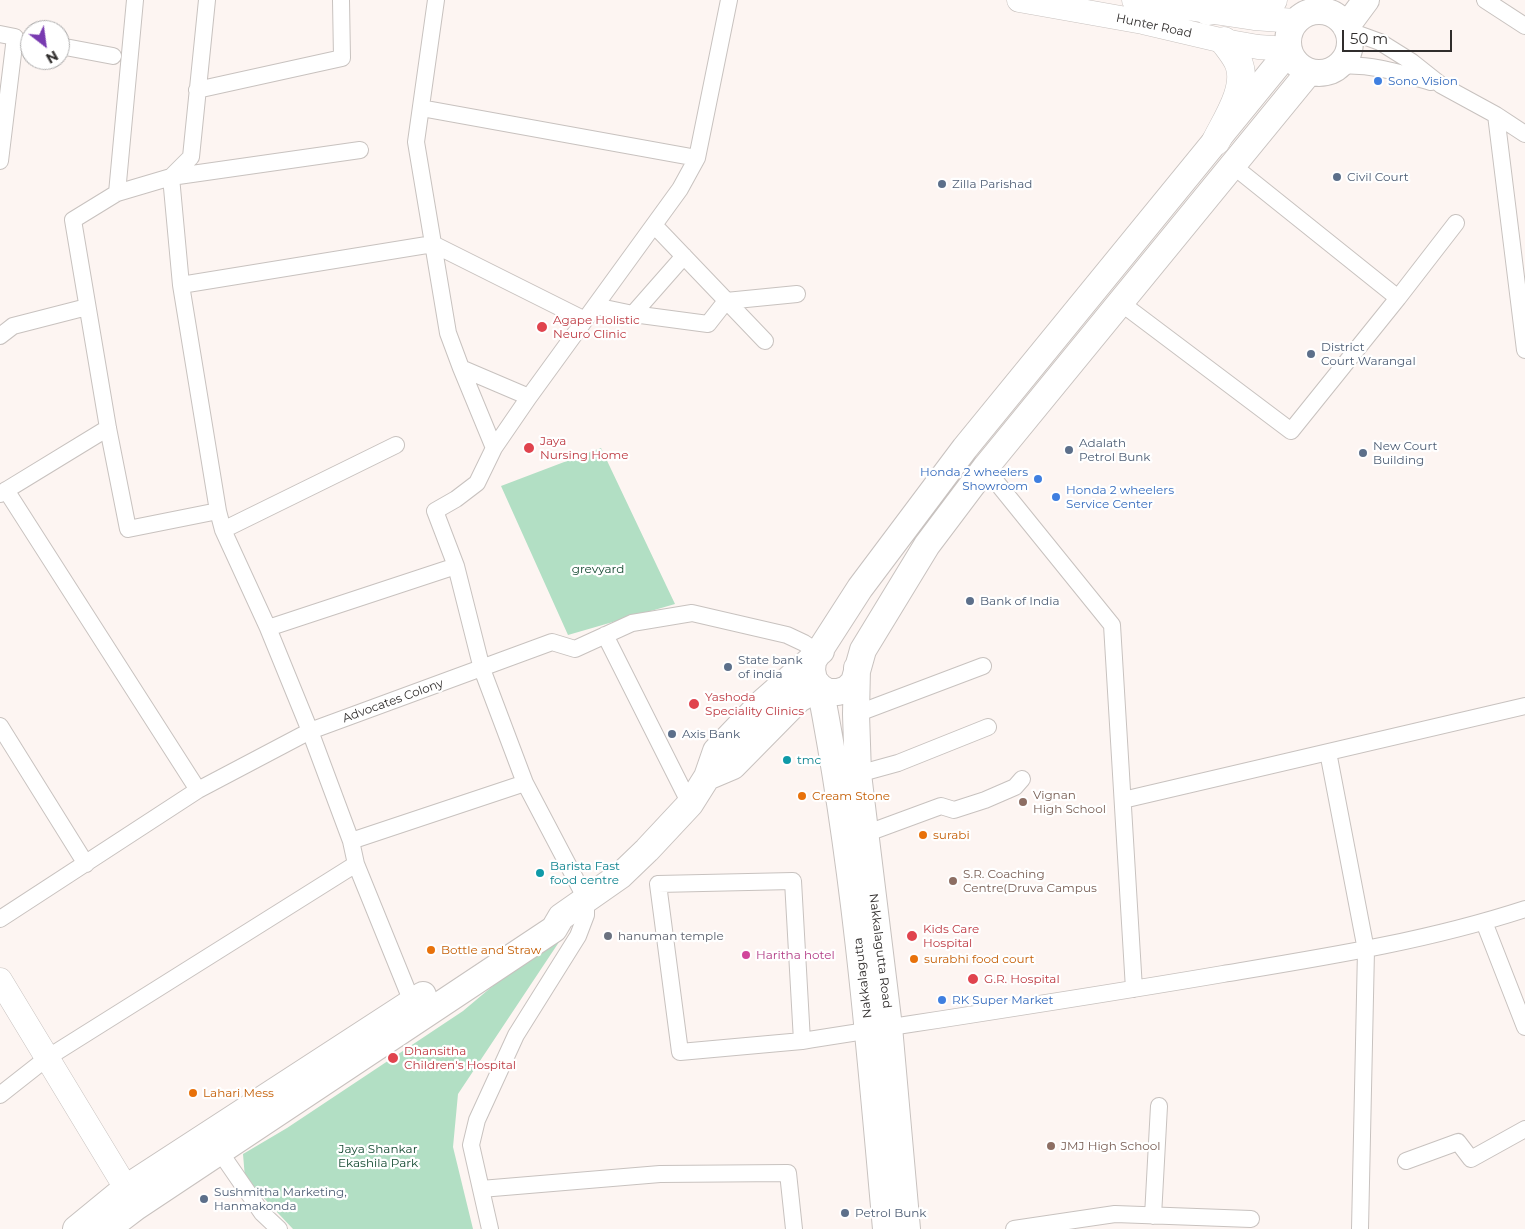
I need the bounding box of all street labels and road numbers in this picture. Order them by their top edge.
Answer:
street label: Hunter Road [1115,11,1193,41]
street label: Advocates Colony [341,676,445,726]
street label: Nakkalagutta Road [866,893,894,1009]
street label: Nakkalagutta [851,937,875,1019]

